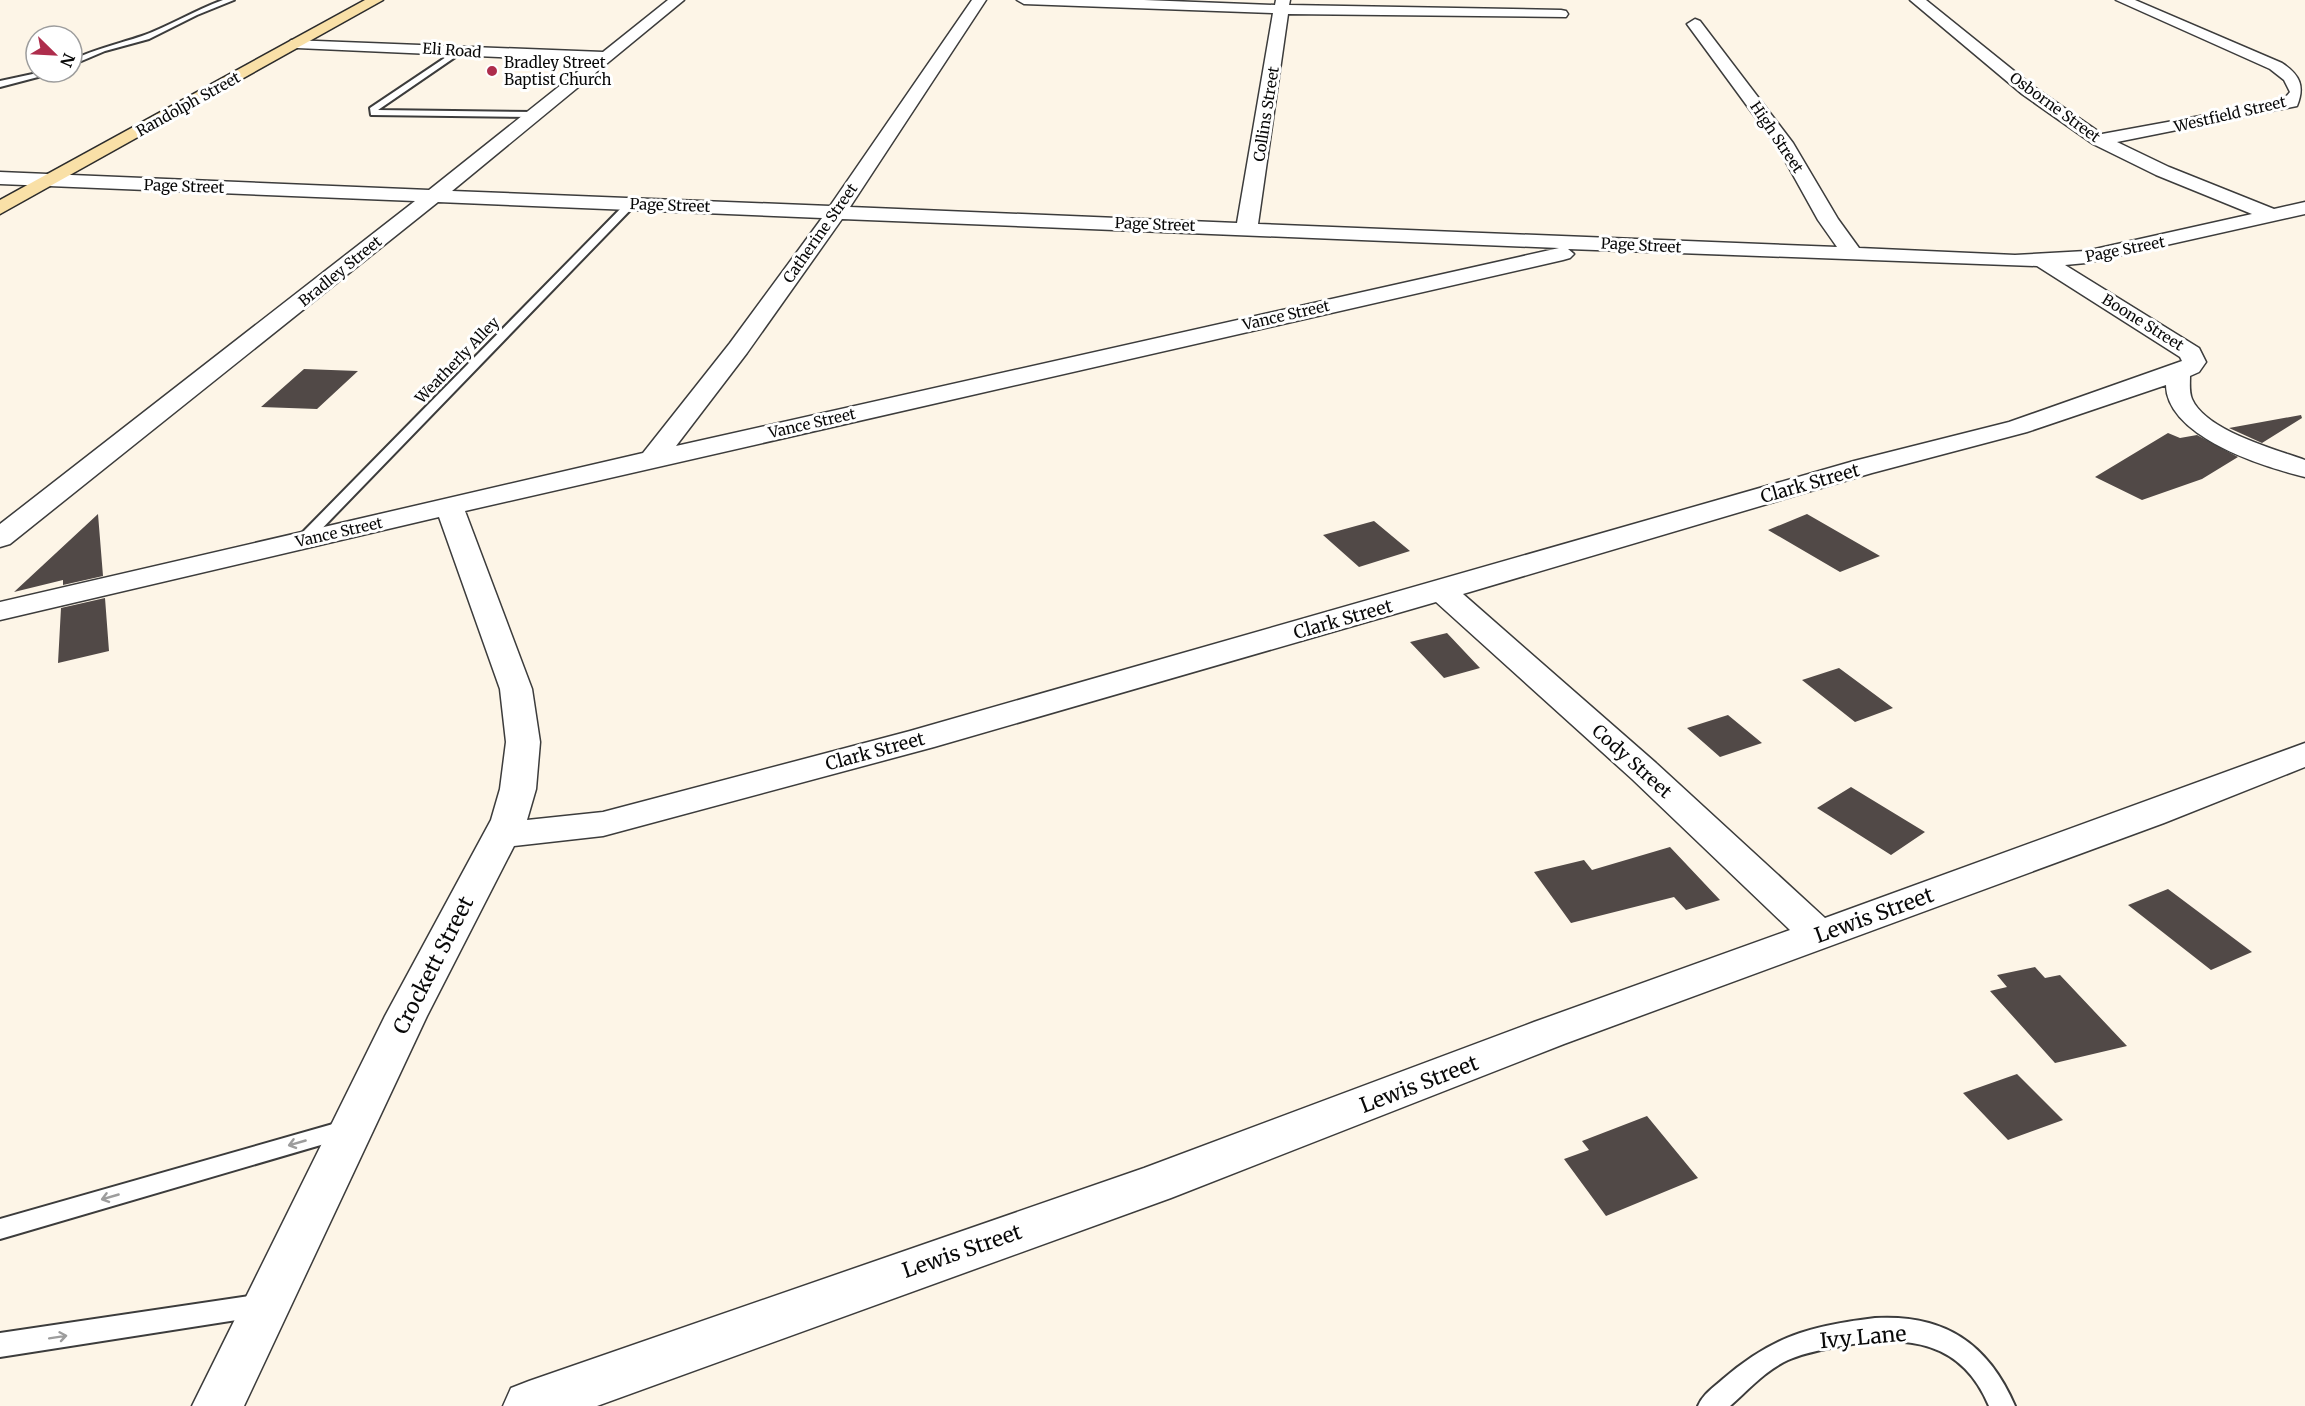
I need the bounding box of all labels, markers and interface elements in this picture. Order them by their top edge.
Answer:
north arrow [24,24,84,84]
street label: Eli Road [422,38,482,62]
text: N [56,50,79,70]
place label: Bradley Street Baptist Church [504,53,611,89]
marker: Bradley Street Baptist Church [485,64,499,78]
street label: Collins Street [1249,65,1283,163]
street label: Randolph Street [133,67,243,140]
street label: Osborne Street [2006,68,2104,146]
street label: Westfield Street [2171,92,2288,136]
street label: High Street [1746,98,1808,176]
street label: Page Street [143,175,225,197]
street label: Catherine Street [779,179,861,286]
street label: Page Street [629,194,711,216]
street label: Page Street [1114,213,1196,235]
street label: Bradley Street [295,232,386,310]
street label: Page Street [2084,232,2167,266]
street label: Page Street [1600,233,1682,257]
street label: Boone Street [2099,289,2187,355]
street label: Vance Street [1240,296,1332,334]
street label: Weatherly Alley [410,313,503,408]
street label: Vance Street [766,404,858,442]
street label: Clark Street [1758,458,1862,508]
street label: Vance Street [293,513,385,551]
street label: Clark Street [1291,594,1395,644]
street label: Cody Street [1587,719,1677,803]
street label: Clark Street [823,727,927,775]
street label: Lewis Street [1811,881,1937,949]
street label: Crockett Street [387,892,479,1038]
street label: Lewis Street [1356,1049,1482,1119]
one-way arrow [288,1138,307,1149]
one-way arrow [101,1192,120,1203]
street label: Lewis Street [899,1218,1025,1284]
street label: Ivy Lane [1819,1320,1907,1354]
one-way arrow [47,1331,67,1342]

